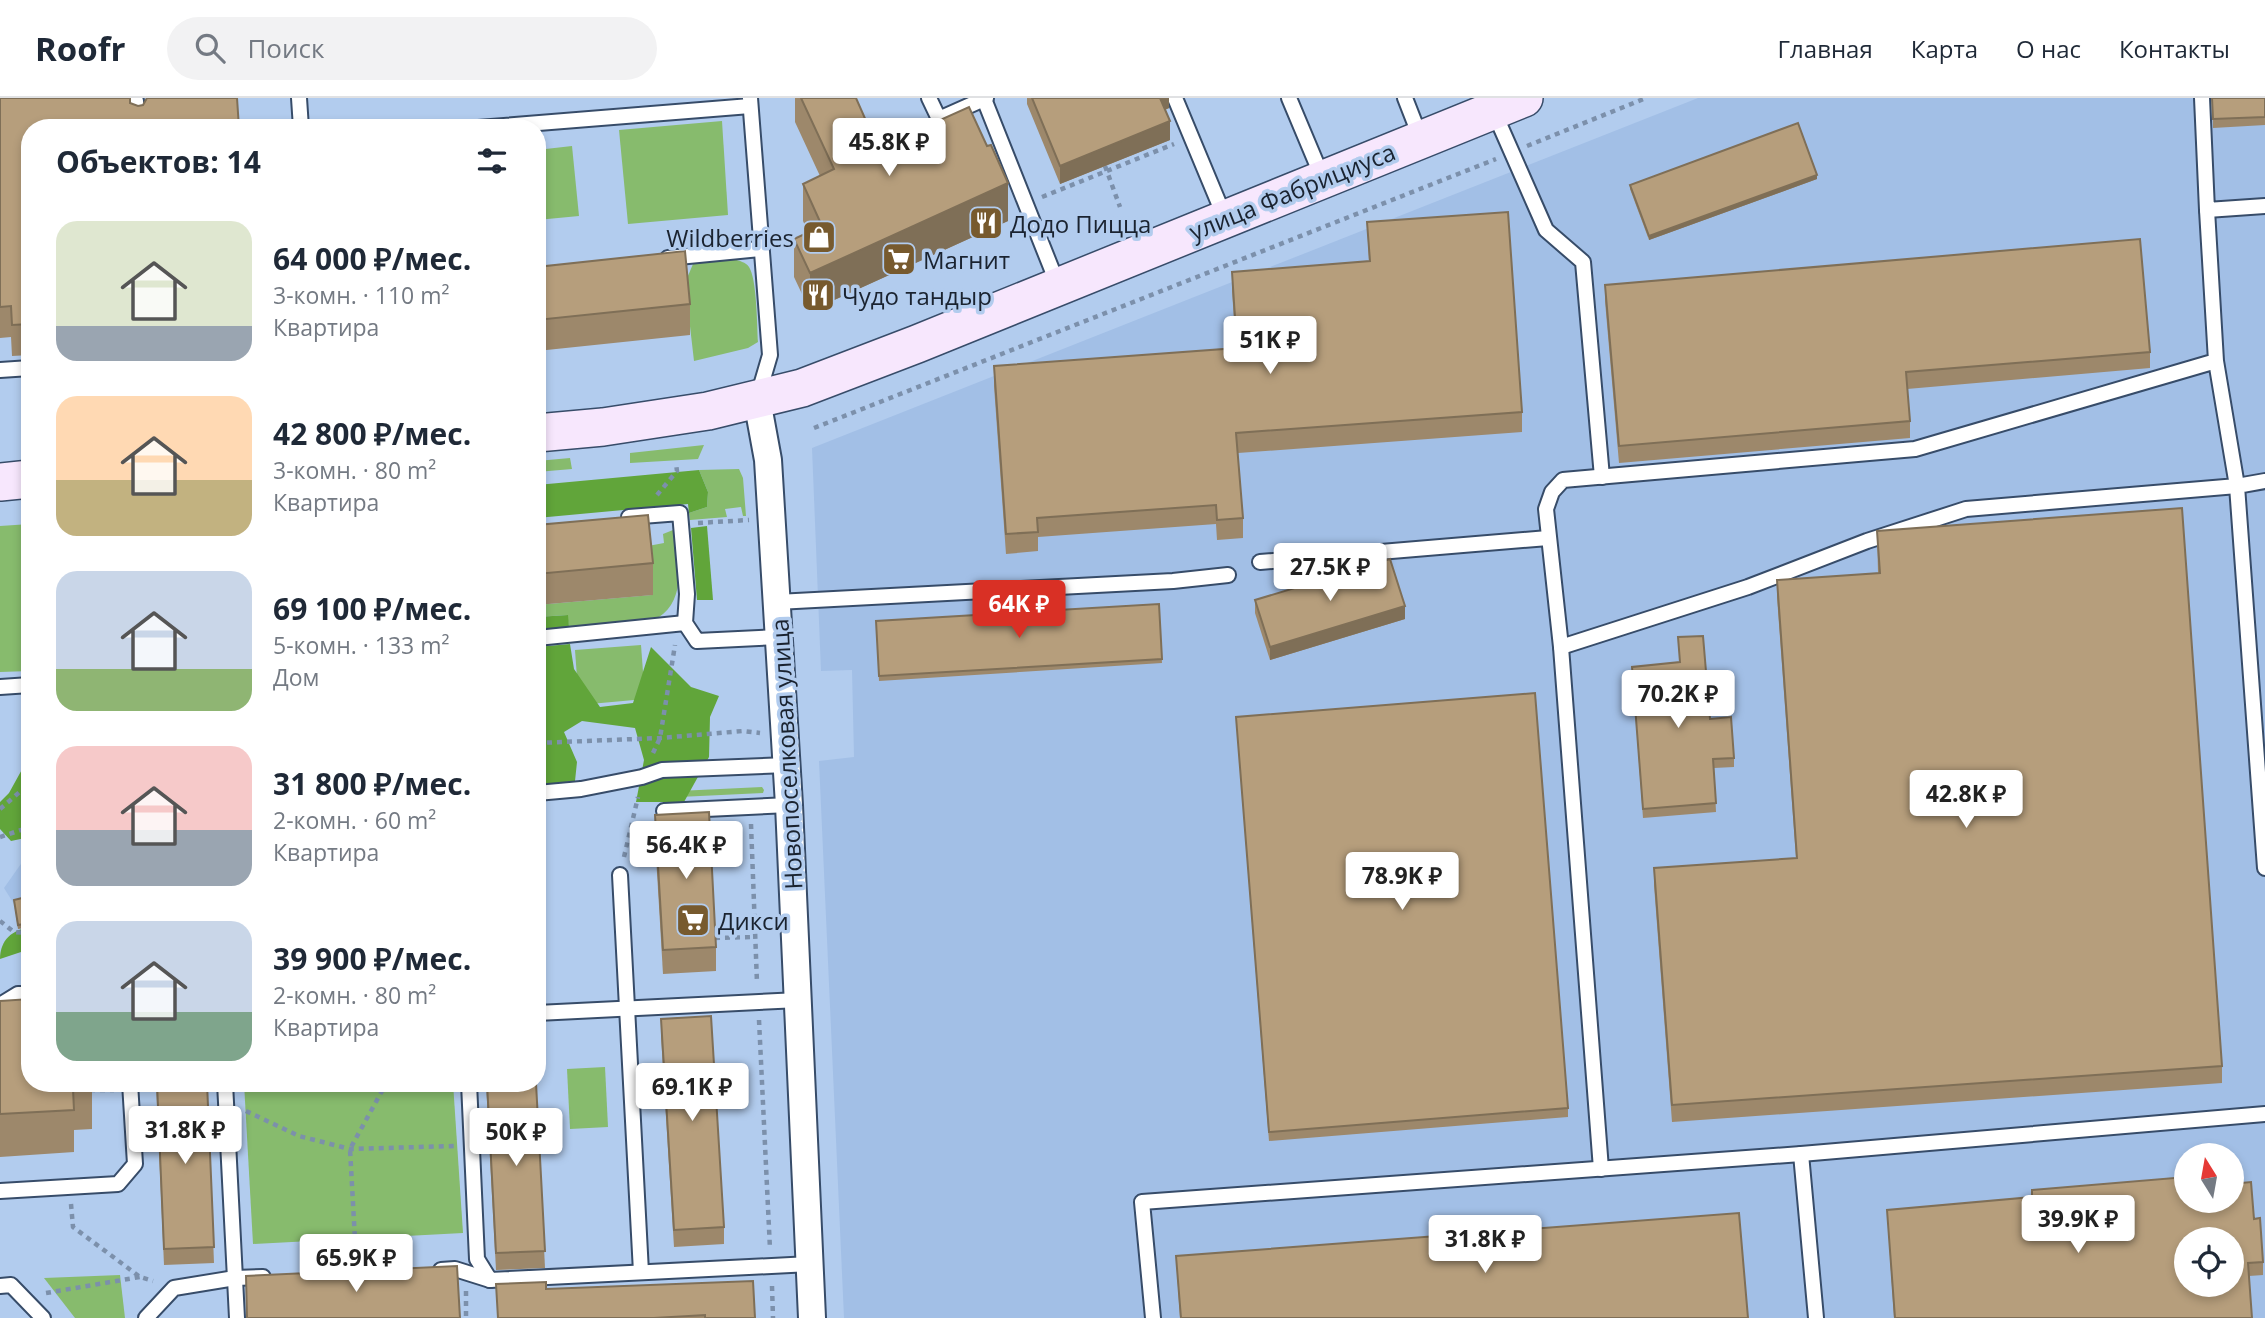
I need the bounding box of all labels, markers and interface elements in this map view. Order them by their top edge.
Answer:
search box [167,17,657,80]
text: Roofr [35,26,125,71]
icon: search [191,29,229,67]
text: Поиск [247,30,324,66]
text: Главная [1778,32,1873,65]
text: Карта [1911,32,1978,65]
text: О нас [2016,32,2081,65]
text: Контакты [2119,32,2230,65]
pin: 45.8K ₽ [824,118,954,178]
text: 45.8K ₽ [849,125,929,157]
street label: улица Фабрициуса [1184,135,1400,247]
text: Объектов: 14 [56,141,261,182]
icon: filters [473,142,511,180]
restaurant icon: Додо Пицца [967,204,1005,242]
place label: Додо Пицца [1010,207,1151,240]
shop icon: Wildberries [800,218,838,256]
place label: Wildberries [666,221,794,254]
text: 64 000 ₽/мес. [273,238,471,279]
supermarket icon: Магнит [880,240,918,278]
place label: Магнит [923,243,1010,276]
icon: home [112,249,196,333]
restaurant icon: Чудо тандыр [799,276,837,314]
text: 3-комн. · 110 m² [273,279,449,311]
place label: Чудо тандыр [842,279,992,312]
text: Квартира [273,311,379,343]
pin: 51K ₽ [1221,316,1319,376]
text: 51K ₽ [1240,323,1300,355]
text: 42 800 ₽/мес. [273,413,471,454]
icon: home [112,424,196,508]
text: 3-комн. · 80 m² [273,454,436,486]
text: Квартира [273,486,379,518]
pin: 27.5K ₽ [1265,544,1395,603]
text: 27.5K ₽ [1290,550,1370,582]
pin: 64K ₽ [970,580,1068,640]
text: 64K ₽ [989,587,1049,619]
text: 69 100 ₽/мес. [273,588,471,629]
icon: home [112,599,196,683]
street label: Новопоселковая улица [762,618,810,890]
text: 5-комн. · 133 m² [273,629,449,661]
text: Дом [273,661,319,693]
pin: 70.2K ₽ [1613,670,1743,730]
text: 70.2K ₽ [1638,677,1718,709]
text: 31 800 ₽/мес. [273,763,471,804]
pin: 42.8K ₽ [1901,770,2031,830]
icon: home [112,774,196,858]
text: 42.8K ₽ [1926,777,2006,809]
text: 2-комн. · 60 m² [273,804,436,836]
pin: 56.4K ₽ [621,822,751,881]
text: 56.4K ₽ [646,828,726,860]
text: Квартира [273,836,379,868]
pin: 78.9K ₽ [1337,852,1467,912]
text: 78.9K ₽ [1362,859,1442,891]
supermarket icon: Дикси [674,901,712,939]
place label: Дикси [718,904,789,937]
text: 39 900 ₽/мес. [273,938,471,979]
icon: home [112,949,196,1033]
text: 2-комн. · 80 m² [273,979,436,1011]
text: Квартира [273,1011,379,1043]
pin: 69.1K ₽ [627,1063,757,1123]
text: 69.1K ₽ [652,1070,732,1102]
pin: 31.8K ₽ [120,1107,250,1166]
pin: 50K ₽ [467,1108,565,1168]
text: 31.8K ₽ [145,1113,225,1145]
text: 50K ₽ [486,1115,546,1147]
north arrow [2174,1143,2244,1213]
map controls [2174,1143,2244,1297]
pin: 39.9K ₽ [2013,1196,2143,1255]
text: 39.9K ₽ [2038,1202,2118,1234]
pin: 31.8K ₽ [1420,1216,1550,1275]
text: 31.8K ₽ [1445,1222,1525,1254]
button: locate [2174,1227,2244,1297]
pin: 65.9K ₽ [291,1234,421,1294]
text: 65.9K ₽ [316,1241,396,1273]

